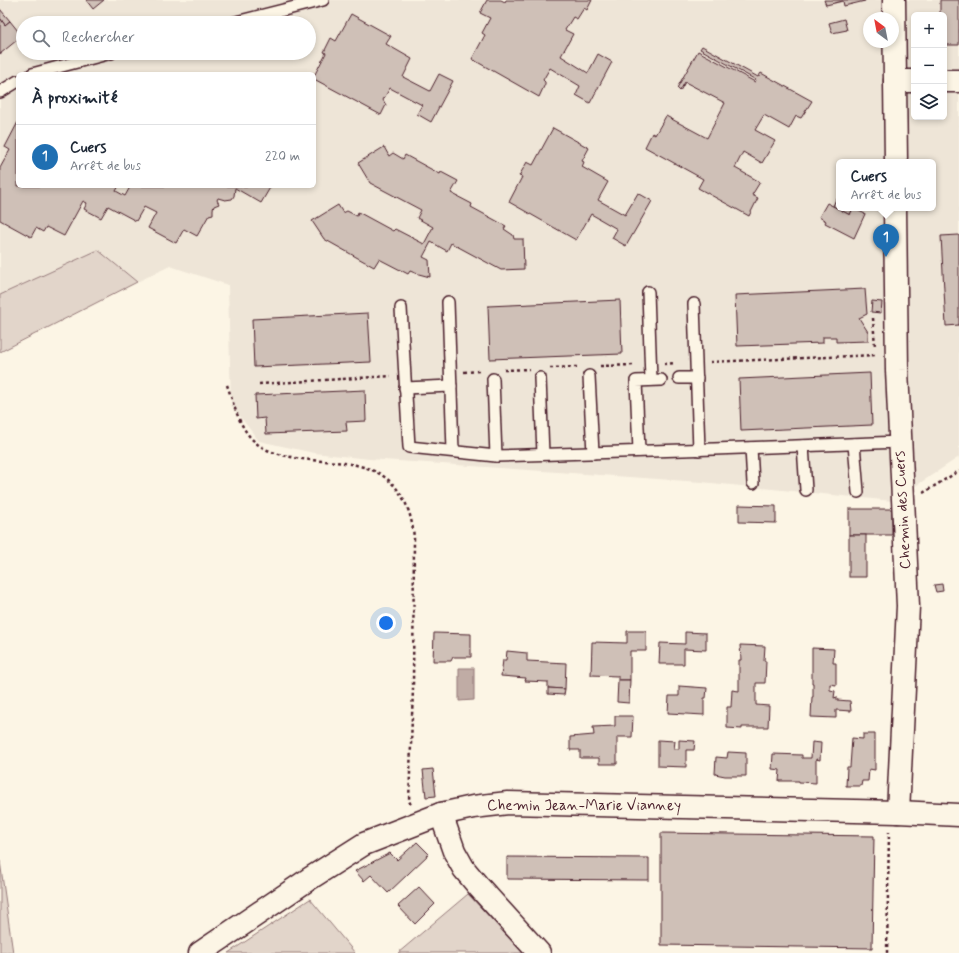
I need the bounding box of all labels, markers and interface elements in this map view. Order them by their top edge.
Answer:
north arrow [863,12,899,48]
map controls [911,12,947,120]
button: + [911,12,947,48]
search box [16,16,316,60]
icon: search [30,27,52,49]
text: Rechercher [62,28,135,48]
button: − [911,48,947,84]
button: layers [911,84,947,120]
text: À proximité [32,87,117,109]
text: Cuers [70,138,106,158]
text: 1 [42,148,48,165]
text: 220 m [265,148,300,165]
text: Arrêt de bus [70,158,141,175]
popup [836,159,936,211]
text: Cuers [851,167,887,187]
text: Arrêt de bus [851,187,921,204]
pin: 1 [873,224,899,257]
street label: Chemin des Cuers [890,450,916,570]
your location [376,613,396,633]
street label: Chemin Jean-Marie Vianney [487,796,681,816]

